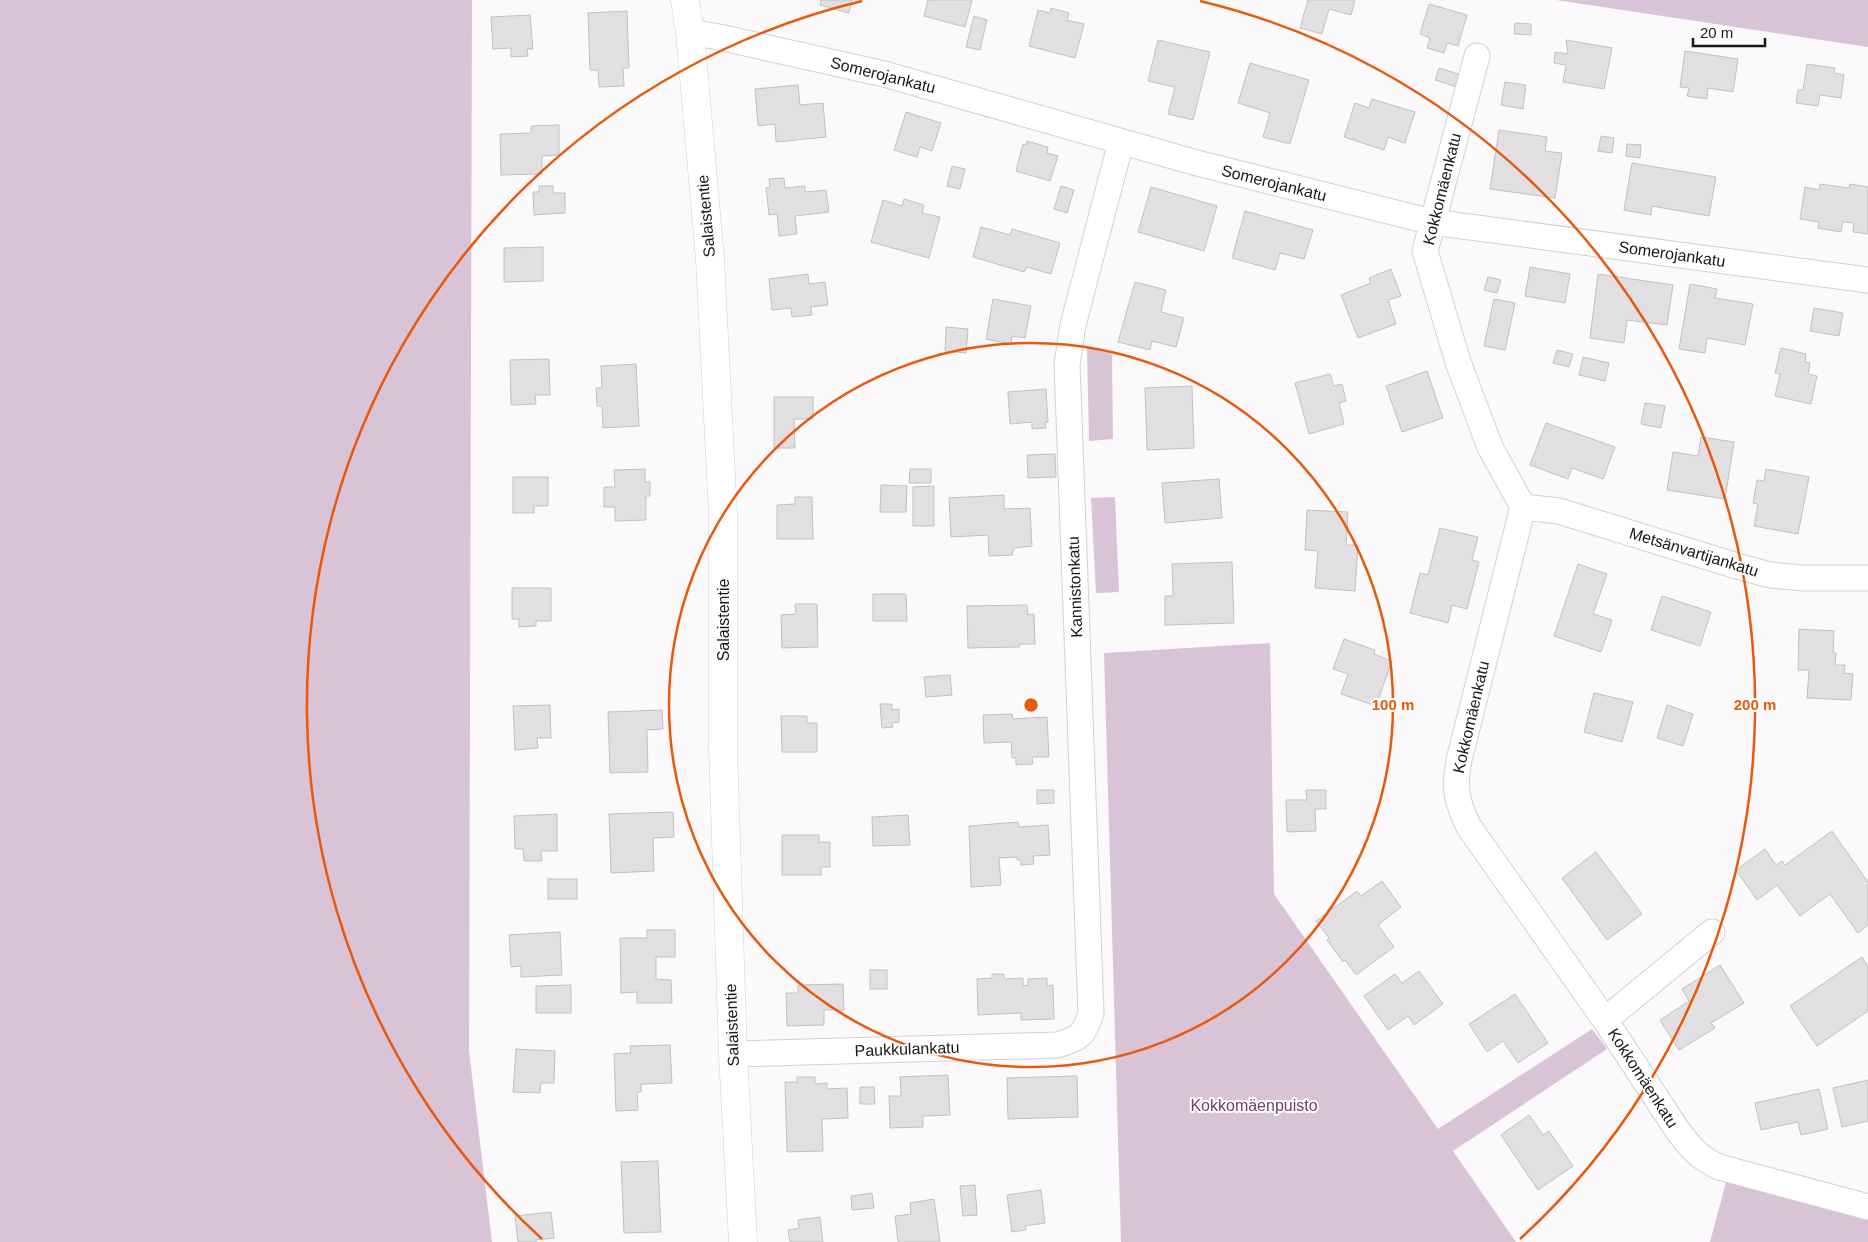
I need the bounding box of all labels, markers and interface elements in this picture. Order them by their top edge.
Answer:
scale bar [1693,15,1766,47]
text: 20 m [1700,24,1733,41]
street label: Somerojankatu [829,54,937,96]
street label: Kokkomäenkatu [1420,131,1464,247]
street label: Somerojankatu [1220,162,1328,204]
street label: Salaistentie [694,174,718,258]
street label: Somerojankatu [1618,238,1726,270]
street label: Metsänvartijankatu [1627,524,1761,580]
street label: Kannistonkatu [1065,536,1085,638]
street label: Salaistentie [715,579,732,661]
street label: Kokkomäenkatu [1450,659,1492,775]
centre of rings [1022,696,1040,714]
text: 100 m [1372,696,1414,713]
text: 200 m [1734,696,1776,713]
street label: Salaistentie [722,983,742,1067]
street label: Kokkomäenkatu [1605,1025,1681,1131]
street label: Paukkulankatu [854,1039,960,1059]
park label: Kokkomäenpuisto [1190,1097,1318,1114]

